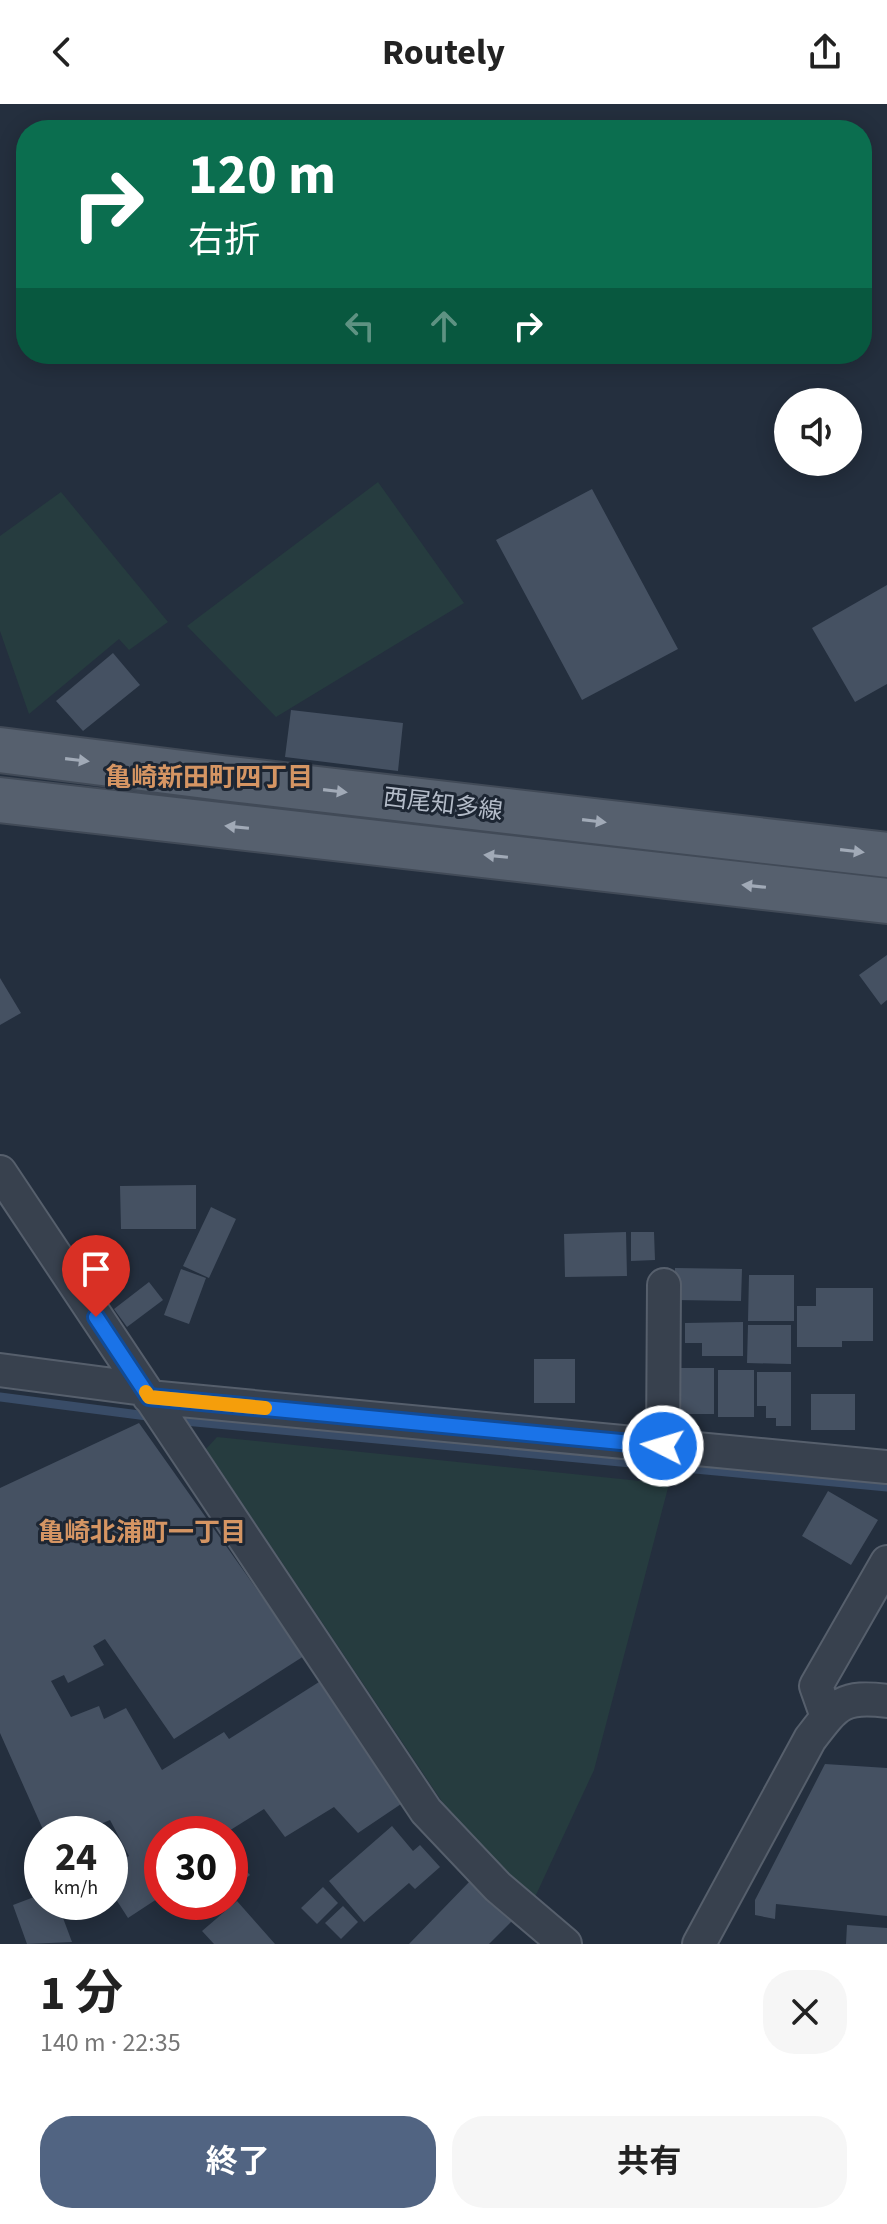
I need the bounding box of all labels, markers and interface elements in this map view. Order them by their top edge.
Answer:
text: Routely [382,27,505,78]
icon: back [40,30,84,74]
icon: share [803,30,847,74]
text: 120 m [188,136,336,215]
icon: right [56,152,160,256]
text: 右折 [188,215,260,266]
icon: left [338,304,382,348]
icon: ahead [422,304,466,348]
icon: right [506,304,550,348]
map controls [774,388,862,476]
button: sound [774,388,862,476]
one-way arrow [65,754,90,767]
district label: 亀崎新田町四丁目 [105,759,313,796]
street label: 西尾知多線 [381,780,505,829]
one-way arrow [323,785,348,798]
one-way arrow [582,815,607,828]
one-way arrow [224,821,249,834]
one-way arrow [840,844,865,857]
one-way arrow [483,850,508,863]
one-way arrow [741,879,766,892]
pin [62,1235,130,1317]
icon: arrive [74,1247,118,1291]
position arrow [621,1404,705,1488]
district label: 亀崎北浦町一丁目 [38,1514,246,1551]
speed limit sign: 30 [144,1816,248,1920]
text: 24 [55,1829,97,1886]
text: km/h [54,1874,98,1902]
text: 1 分 [40,1960,123,2028]
button: close [763,1970,847,2054]
text: 140 m · 22:35 [40,2024,181,2061]
button: 終了 [40,2116,436,2208]
button: 共有 [452,2116,847,2208]

